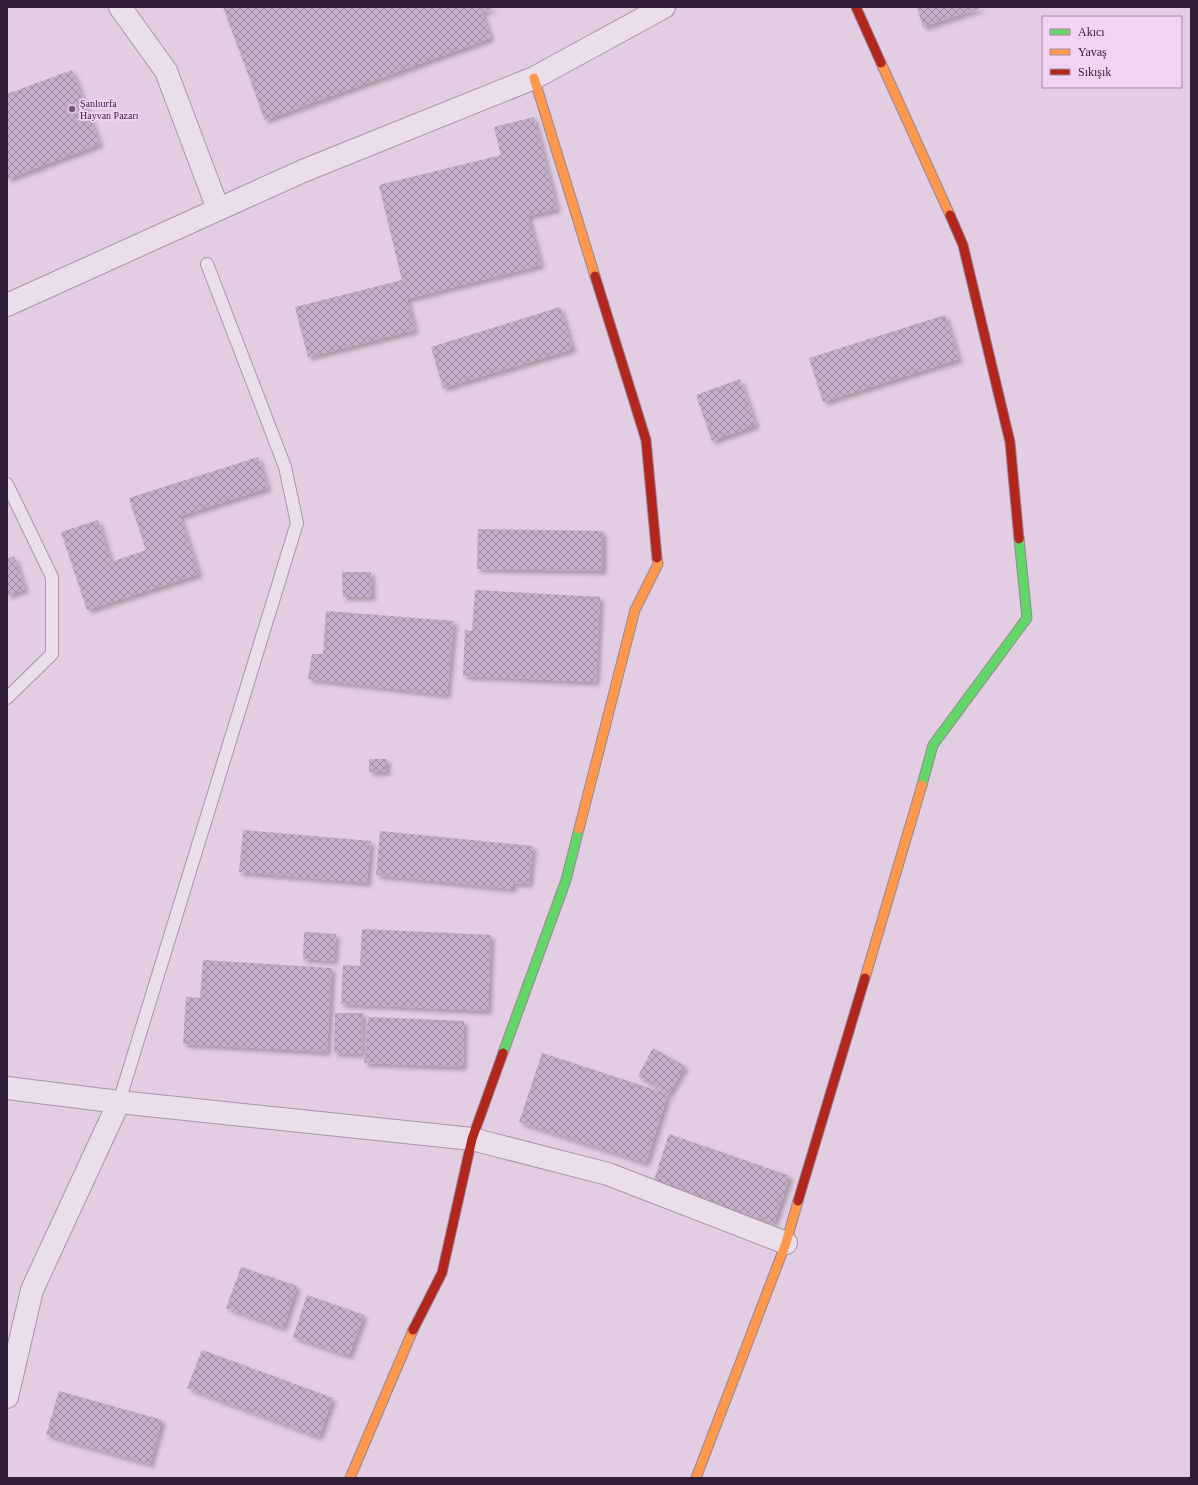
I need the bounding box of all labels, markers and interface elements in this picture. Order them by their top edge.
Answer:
legend [1042,16,1182,88]
text: Akıcı [1078,25,1105,39]
text: Yavaş [1078,45,1107,59]
text: Sıkışık [1078,65,1111,79]
place label: Şanlıurfa Hayvan Pazarı [80,98,139,121]
marker: Şanlıurfa Hayvan Pazarı [67,104,77,114]

